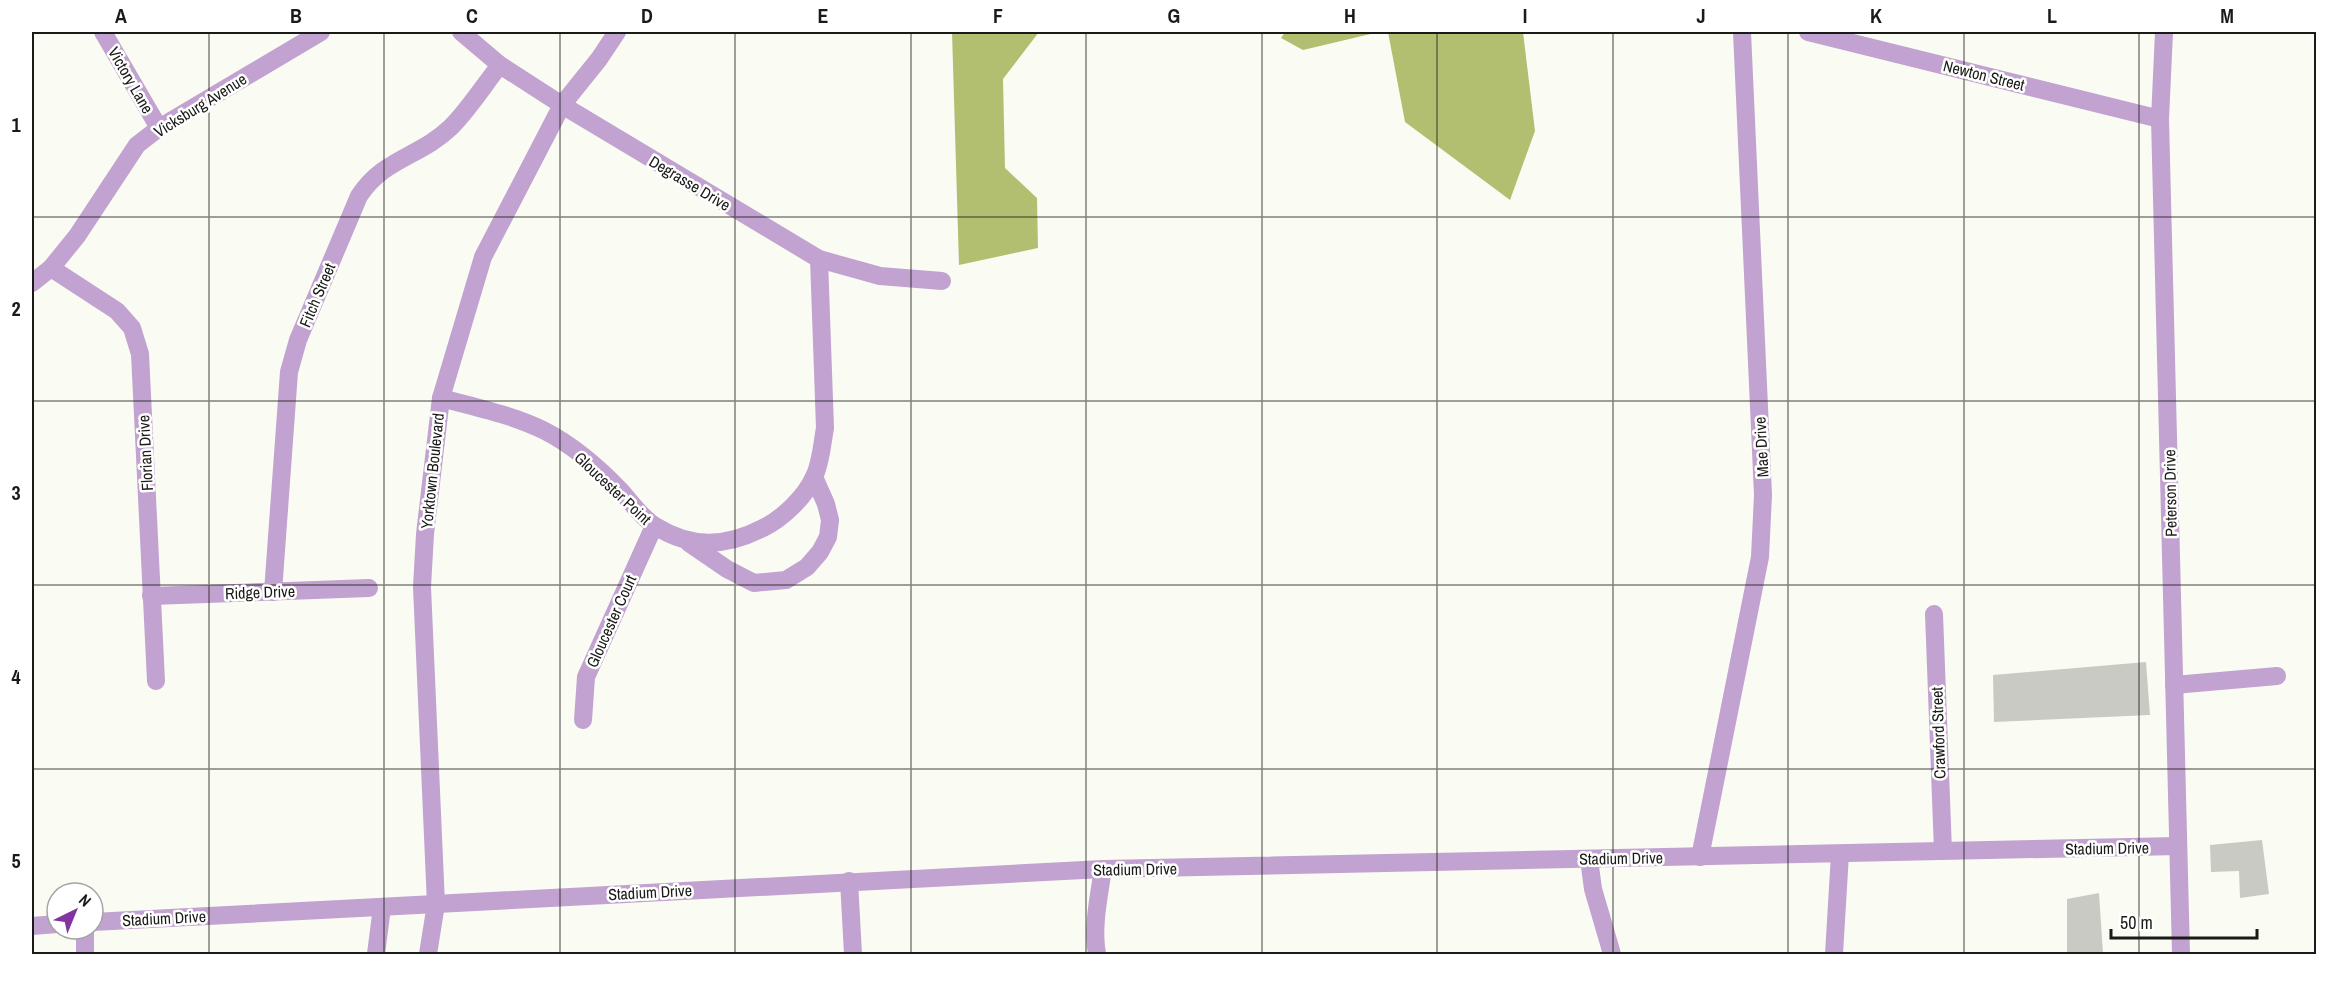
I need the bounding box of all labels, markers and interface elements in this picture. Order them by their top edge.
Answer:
text: A [115,2,127,29]
text: B [290,2,302,29]
text: C [466,2,478,29]
text: D [641,2,653,29]
text: E [818,2,829,29]
text: F [993,2,1003,29]
text: G [1168,2,1180,29]
text: H [1344,2,1356,29]
text: I [1523,2,1527,29]
text: J [1696,2,1706,29]
text: K [1870,2,1882,29]
text: L [2047,2,2057,29]
text: M [2220,2,2234,29]
street label: Victory Lane [103,43,159,117]
street label: Newton Street [1941,54,2027,96]
street label: Vicksburg Avenue [150,68,250,142]
text: 1 [11,111,21,138]
street label: Degrasse Drive [645,150,735,216]
street label: Fitch Street [294,259,341,331]
text: 2 [11,295,21,322]
street label: Yorktown Boulevard [415,412,449,530]
street label: Florian Drive [132,415,158,491]
street label: Mae Drive [1748,416,1774,478]
street label: Gloucester Point [570,447,656,530]
street label: Peterson Drive [2158,449,2182,537]
text: 3 [11,479,21,506]
street label: Gloucester Court [581,571,641,671]
street label: Ridge Drive [225,580,295,604]
text: 4 [11,663,21,690]
street label: Crawford Street [1925,686,1951,779]
street label: Stadium Drive [2065,836,2149,860]
street label: Stadium Drive [1579,846,1663,870]
text: 5 [11,847,21,874]
street label: Stadium Drive [1093,857,1177,881]
street label: Stadium Drive [608,879,692,905]
north arrow [45,881,105,941]
text: N [74,889,96,911]
scale bar [2111,902,2256,940]
street label: Stadium Drive [122,905,206,931]
text: 50 m [2120,910,2153,935]

